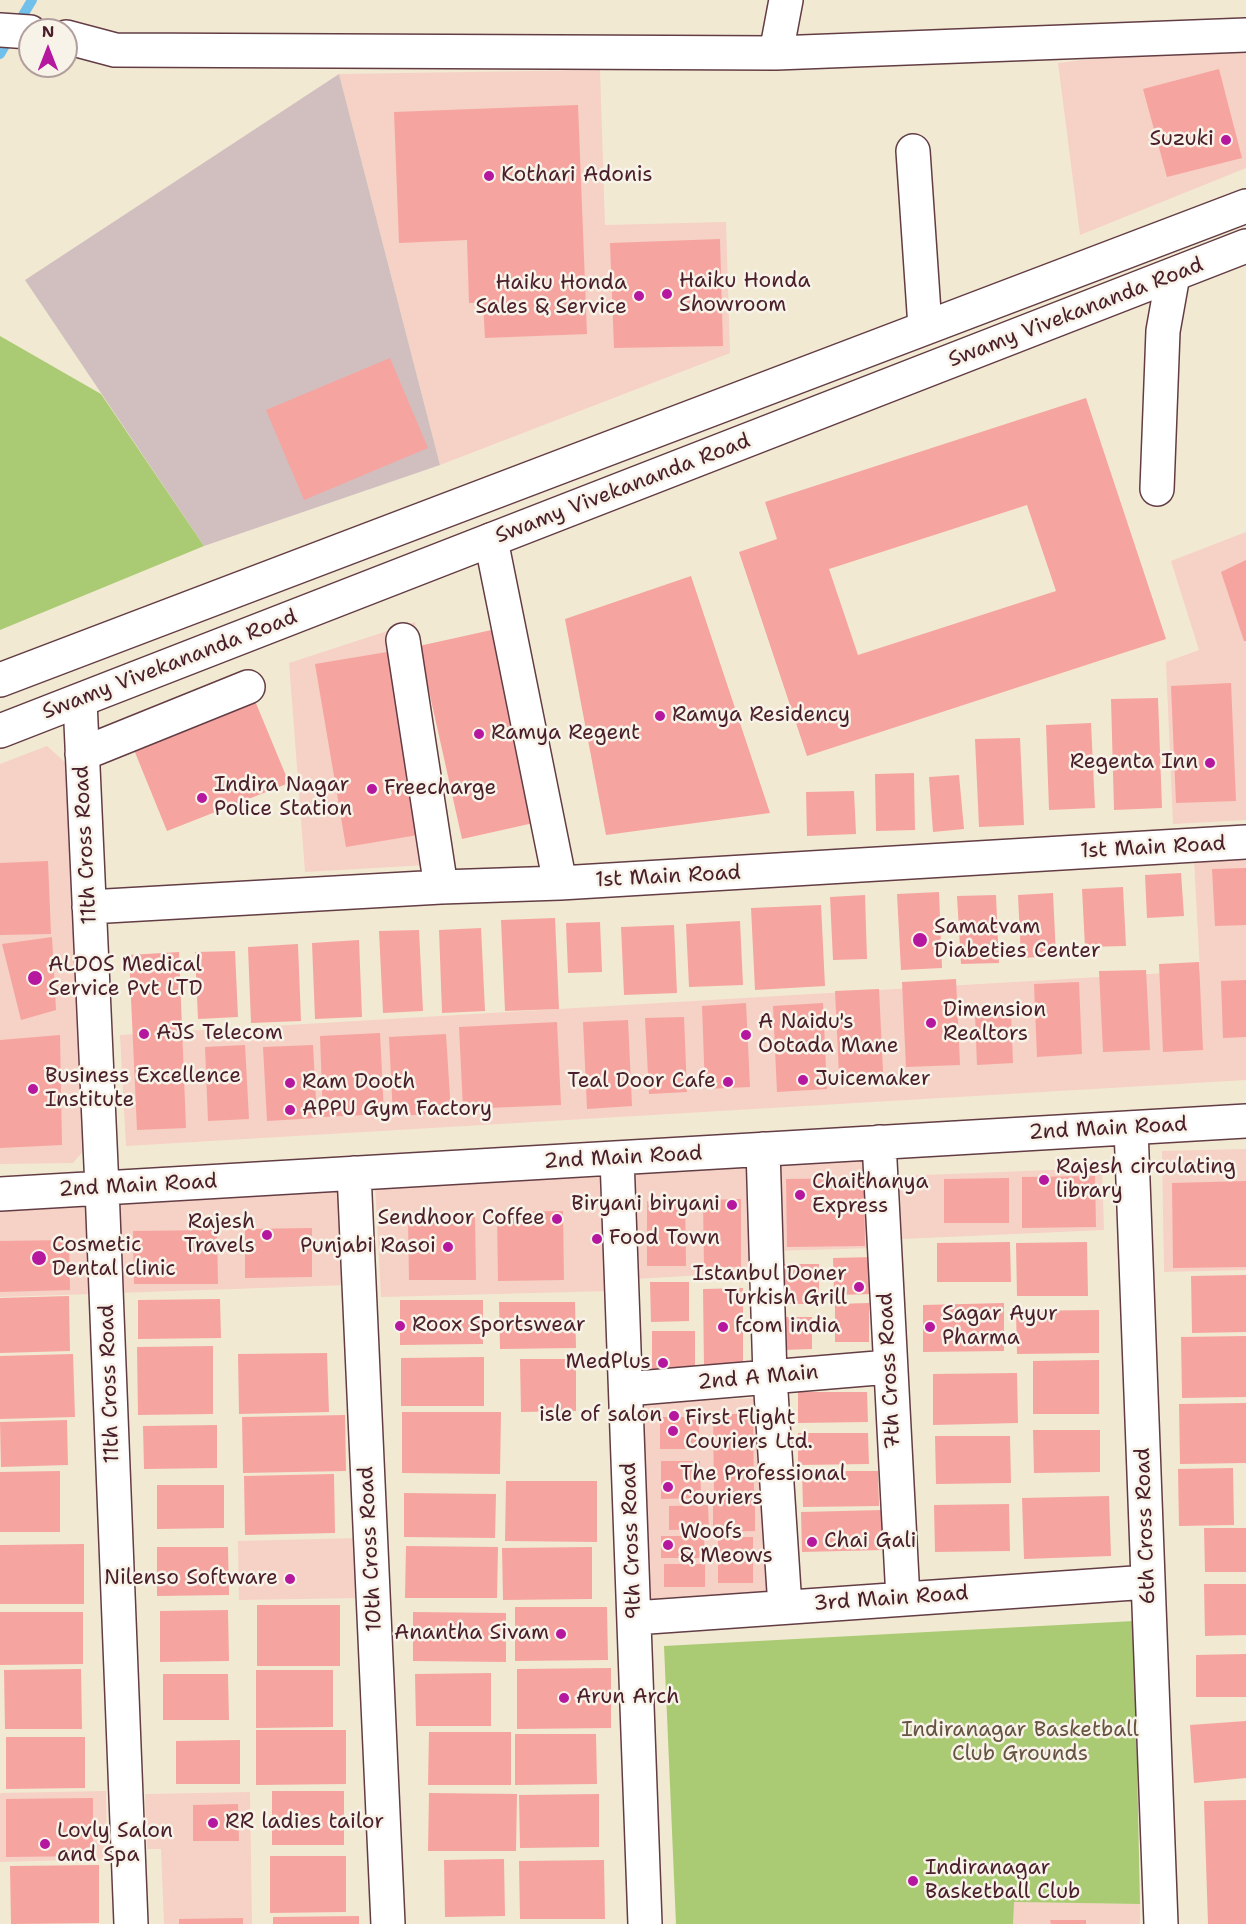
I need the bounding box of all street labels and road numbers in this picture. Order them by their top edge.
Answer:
street label: Swamy Vivekananda Road [945,253,1207,373]
street label: Swamy Vivekananda Road [492,429,754,549]
street label: Swamy Vivekananda Road [39,605,301,725]
street label: 11th Cross Road [69,765,103,925]
street label: 1st Main Road [1080,832,1226,864]
street label: 1st Main Road [595,861,741,893]
street label: 2nd Main Road [1028,1112,1188,1146]
street label: 2nd Main Road [543,1141,703,1175]
street label: 2nd Main Road [58,1169,218,1203]
street label: 7th Cross Road [873,1292,907,1450]
street label: 11th Cross Road [95,1304,125,1464]
street label: 2nd A Main [697,1360,819,1396]
street label: 6th Cross Road [1131,1447,1161,1605]
street label: 9th Cross Road [617,1462,647,1620]
street label: 10th Cross Road [354,1466,388,1632]
street label: 3rd Main Road [813,1581,969,1617]

